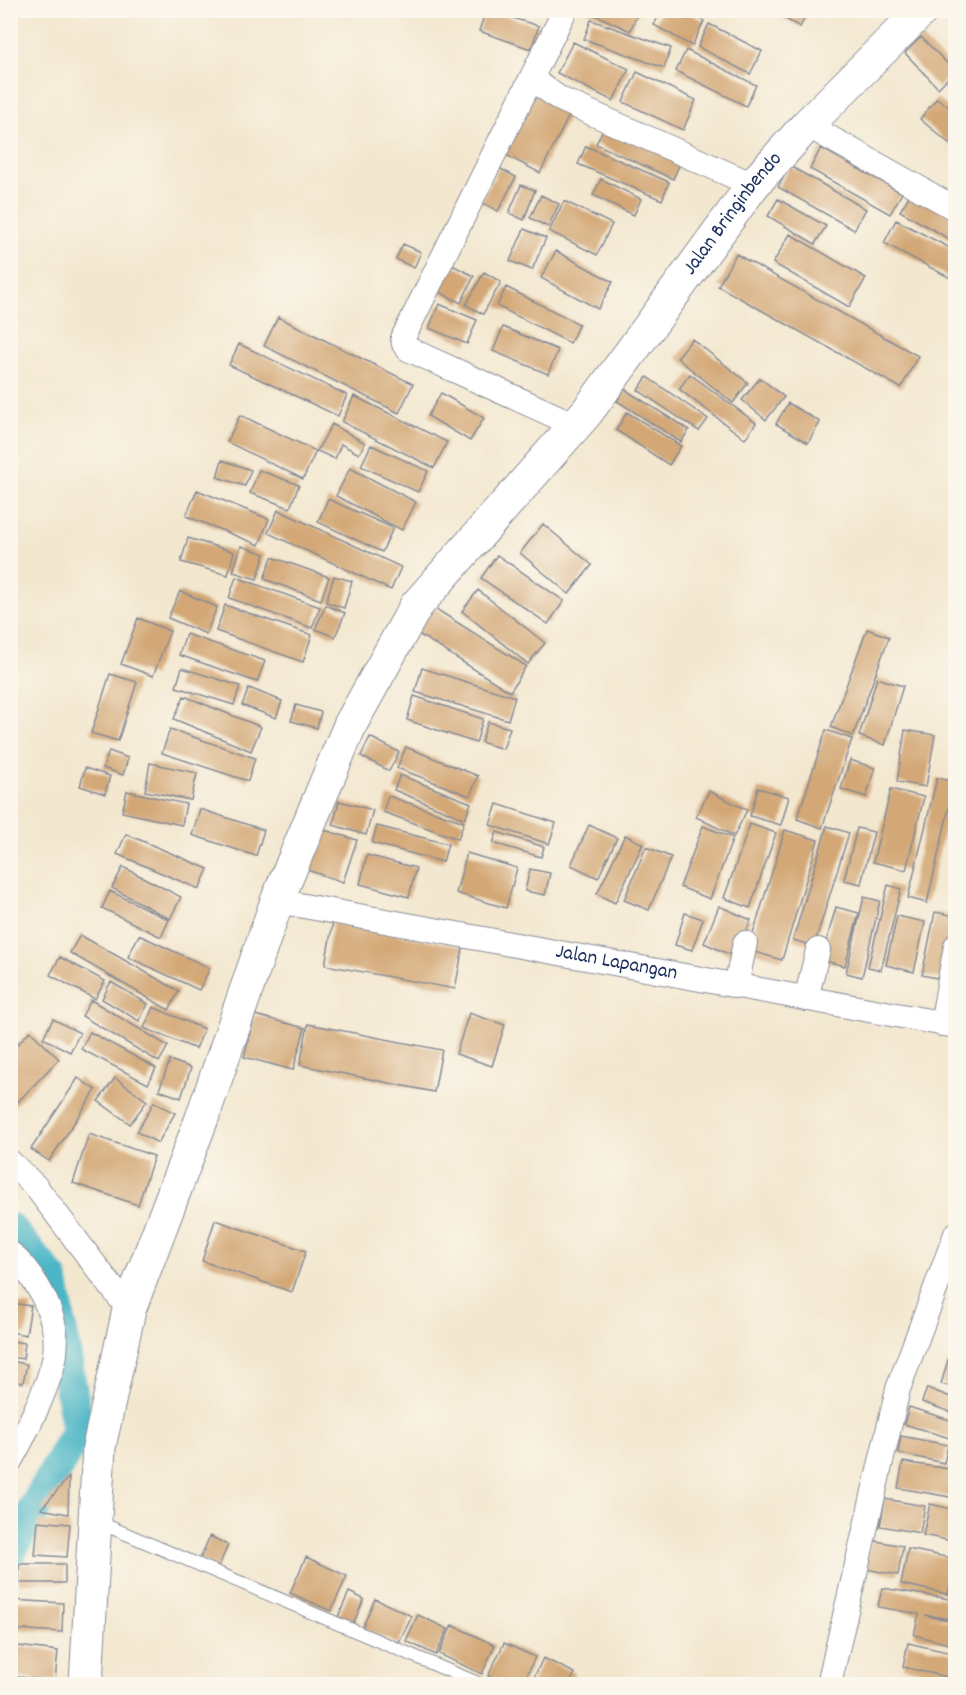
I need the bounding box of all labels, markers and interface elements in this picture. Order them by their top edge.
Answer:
street label: Jalan Bringinbendo [676,146,790,282]
street label: Jalan Lapangan [553,938,680,989]

